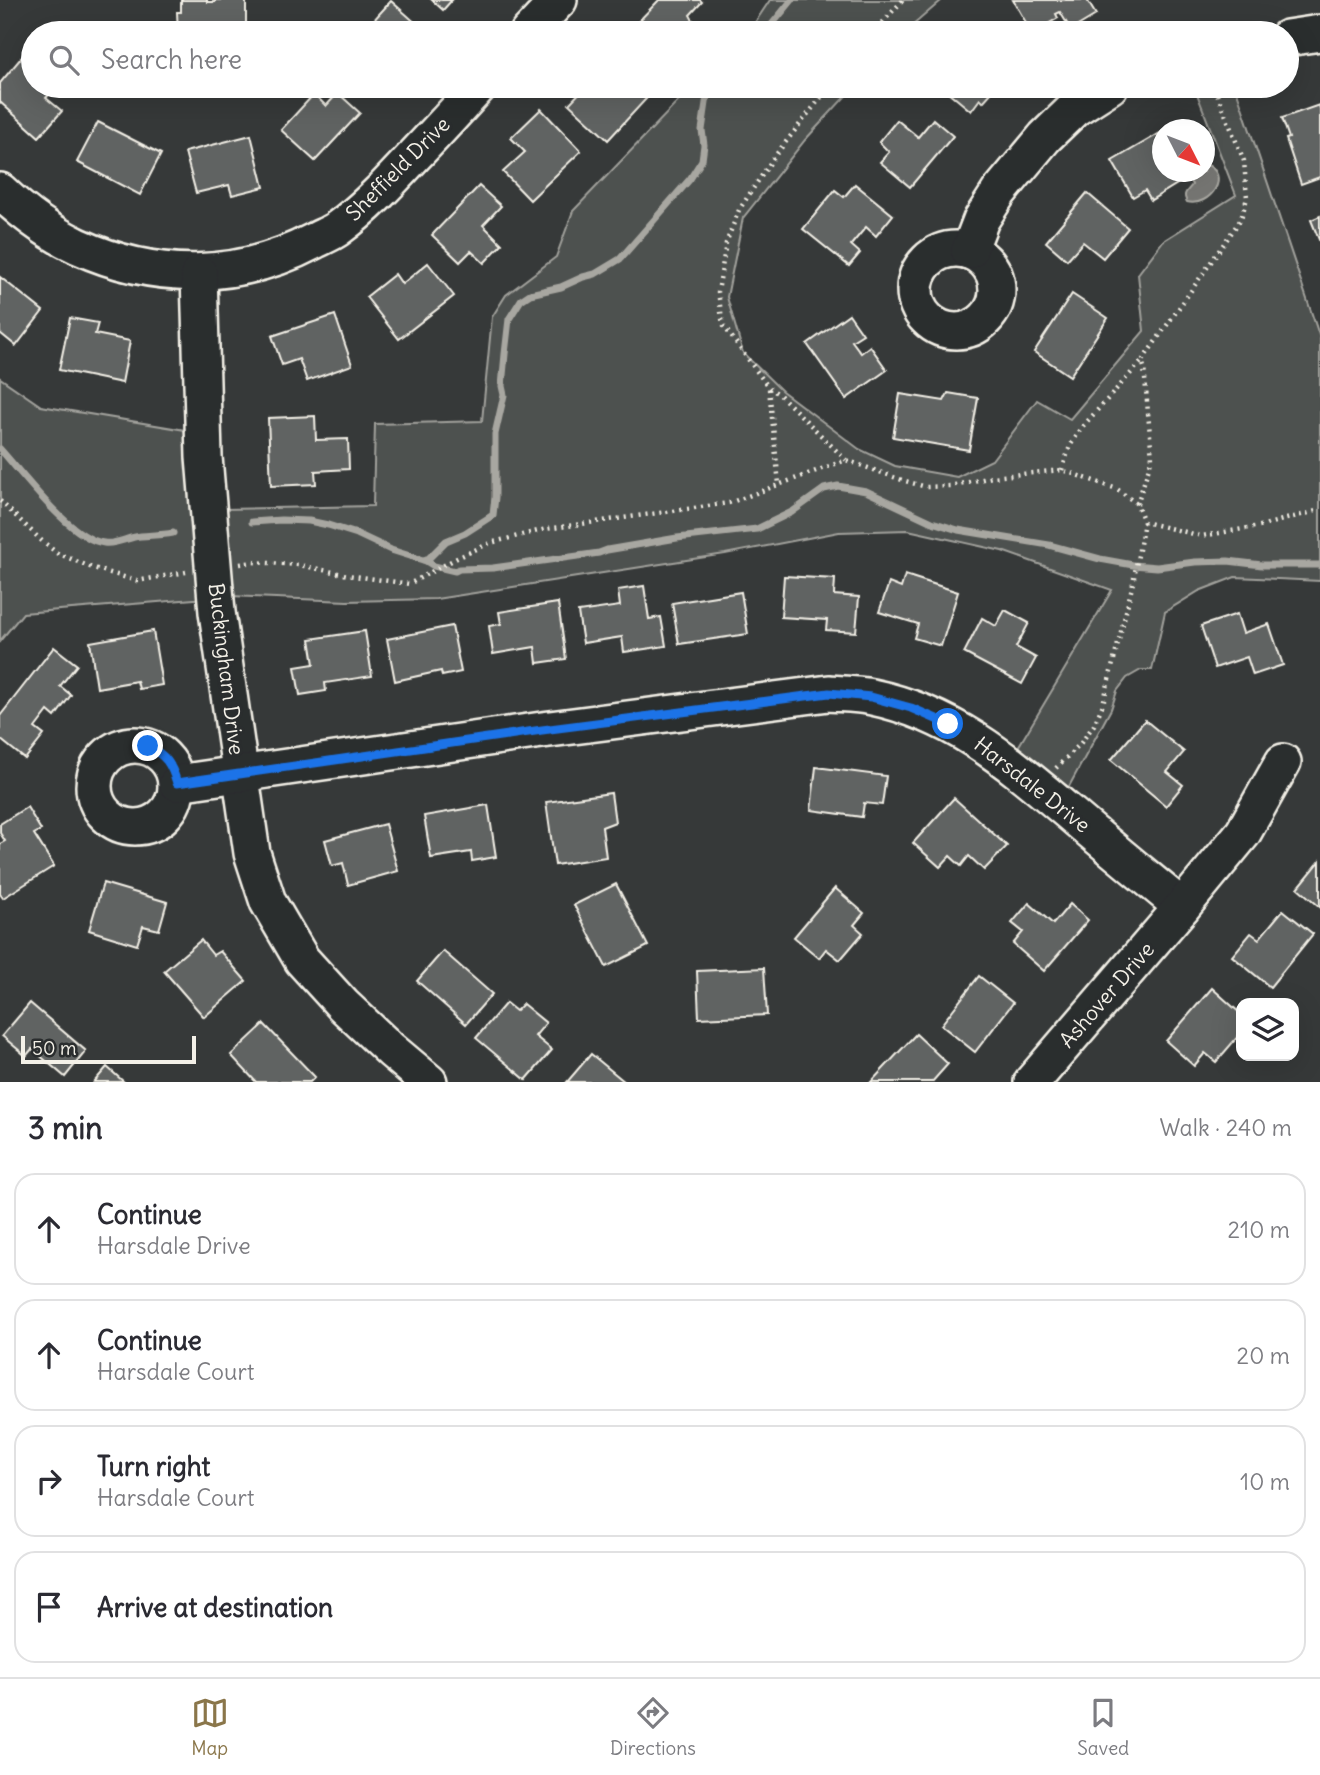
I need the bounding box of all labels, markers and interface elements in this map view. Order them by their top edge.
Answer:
search box [21,21,1299,98]
icon: search [45,41,83,79]
text: Search here [101,43,242,76]
street label: Sheffield Drive [340,111,455,226]
north arrow [1152,119,1215,182]
street label: Buckingham Drive [203,581,250,756]
route start [932,708,963,739]
route end [132,730,163,761]
street label: Harsdale Drive [969,731,1096,838]
street label: Ashover Drive [1053,936,1160,1053]
map controls [1236,998,1299,1061]
button: layers [1236,998,1299,1061]
scale bar [21,1033,196,1065]
text: 50 m [32,1036,77,1060]
text: 3 min [28,1109,103,1147]
text: Walk · 240 m [1159,1113,1292,1142]
text: Continue [97,1198,202,1231]
icon: ahead [30,1210,68,1248]
text: 210 m [1227,1215,1290,1244]
text: Harsdale Drive [97,1231,251,1260]
text: Continue [97,1324,202,1357]
icon: ahead [30,1336,68,1374]
text: 20 m [1237,1341,1290,1370]
text: Harsdale Court [97,1357,255,1386]
text: Turn right [97,1450,210,1483]
icon: right [30,1462,68,1500]
text: 10 m [1240,1467,1290,1496]
text: Harsdale Court [97,1483,255,1512]
icon: arrive [30,1588,68,1626]
text: Arrive at destination [97,1591,333,1624]
tab: Map [191,1694,229,1760]
tab: Directions [610,1694,696,1760]
tab: Saved [1077,1694,1129,1760]

